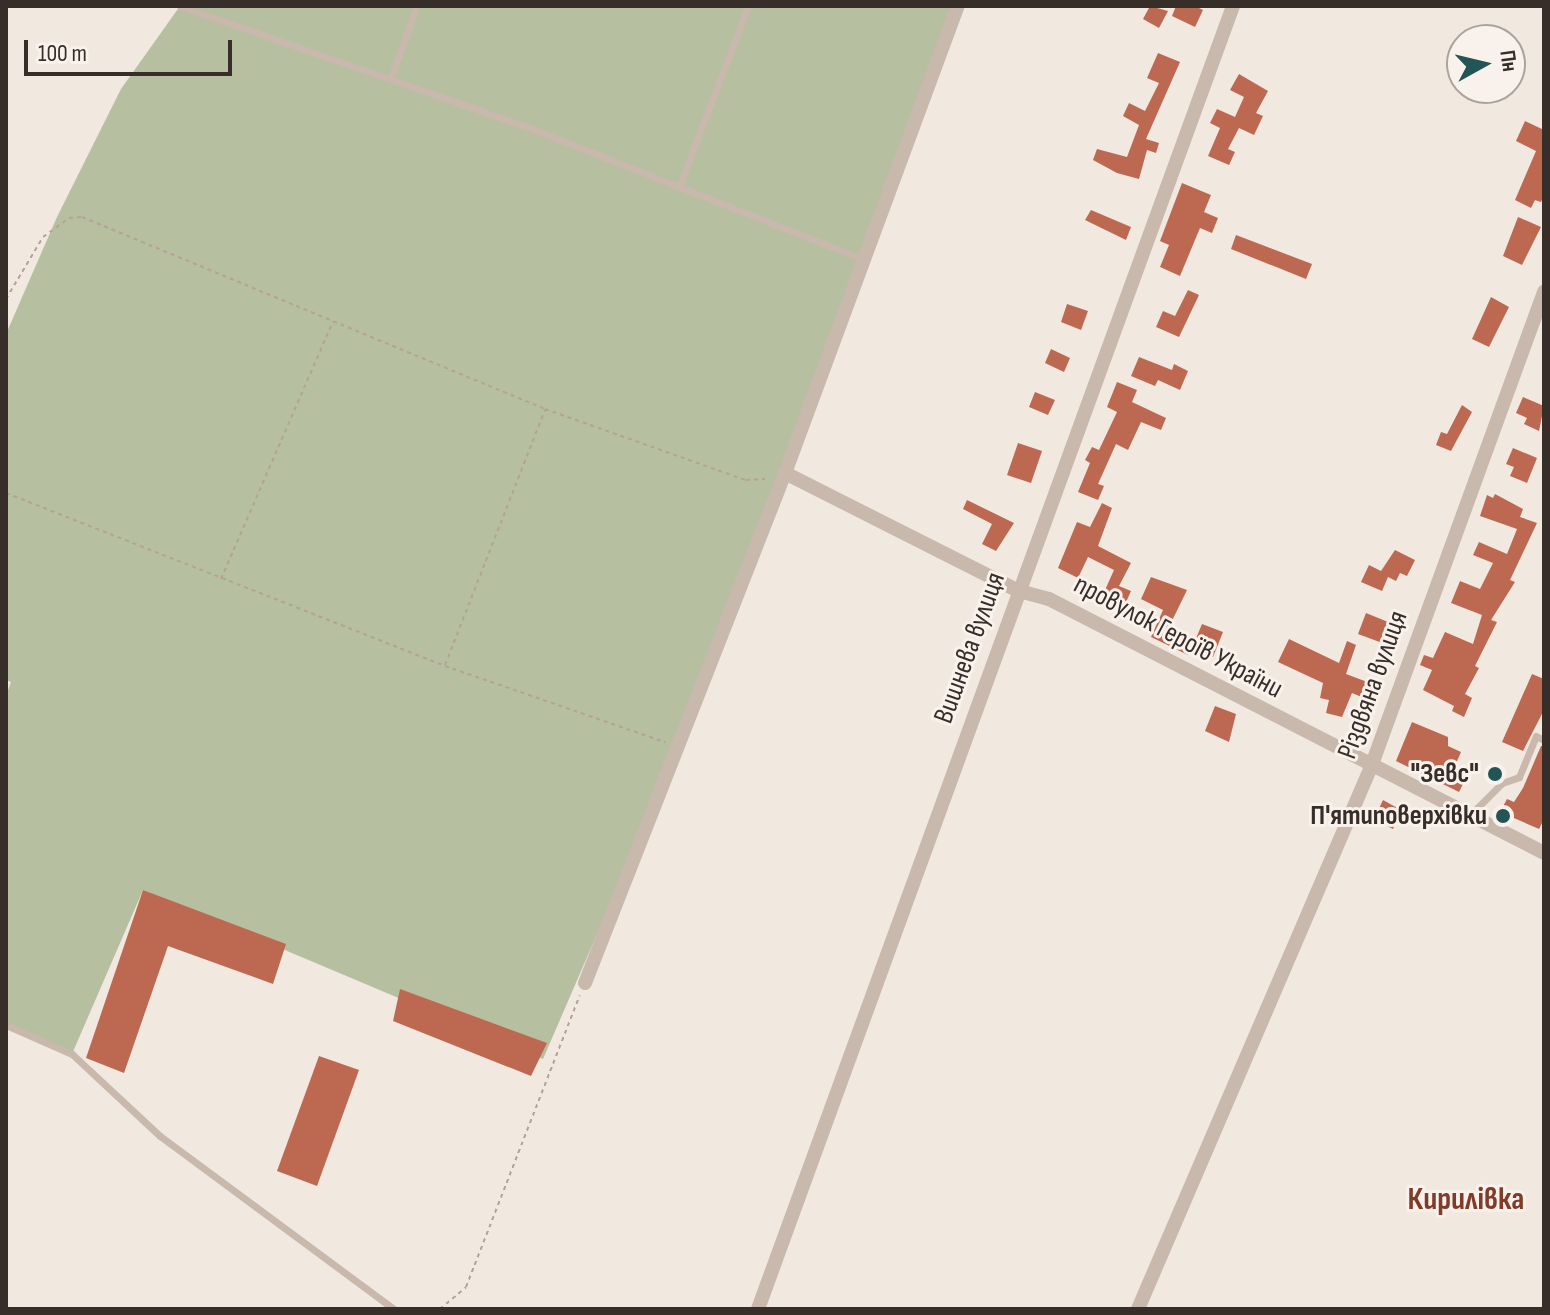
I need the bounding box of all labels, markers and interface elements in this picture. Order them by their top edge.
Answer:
scale bar [28,24,236,74]
north arrow [1446,24,1526,104]
text: 100 m [38,39,87,68]
text: Пн [1493,48,1523,73]
street label: Вишнева вулиця [927,568,1013,728]
street label: провулок Героїв України [1068,568,1288,706]
street label: Різдвяна вулиця [1331,607,1415,763]
place label: "Зевс" [1411,757,1479,791]
marker: "Зевс" [1486,765,1504,783]
place label: П'ятиповерхівки [1310,799,1487,833]
marker: П'ятиповерхівки [1494,807,1512,825]
district label: Кирилівка [1408,1181,1524,1219]

